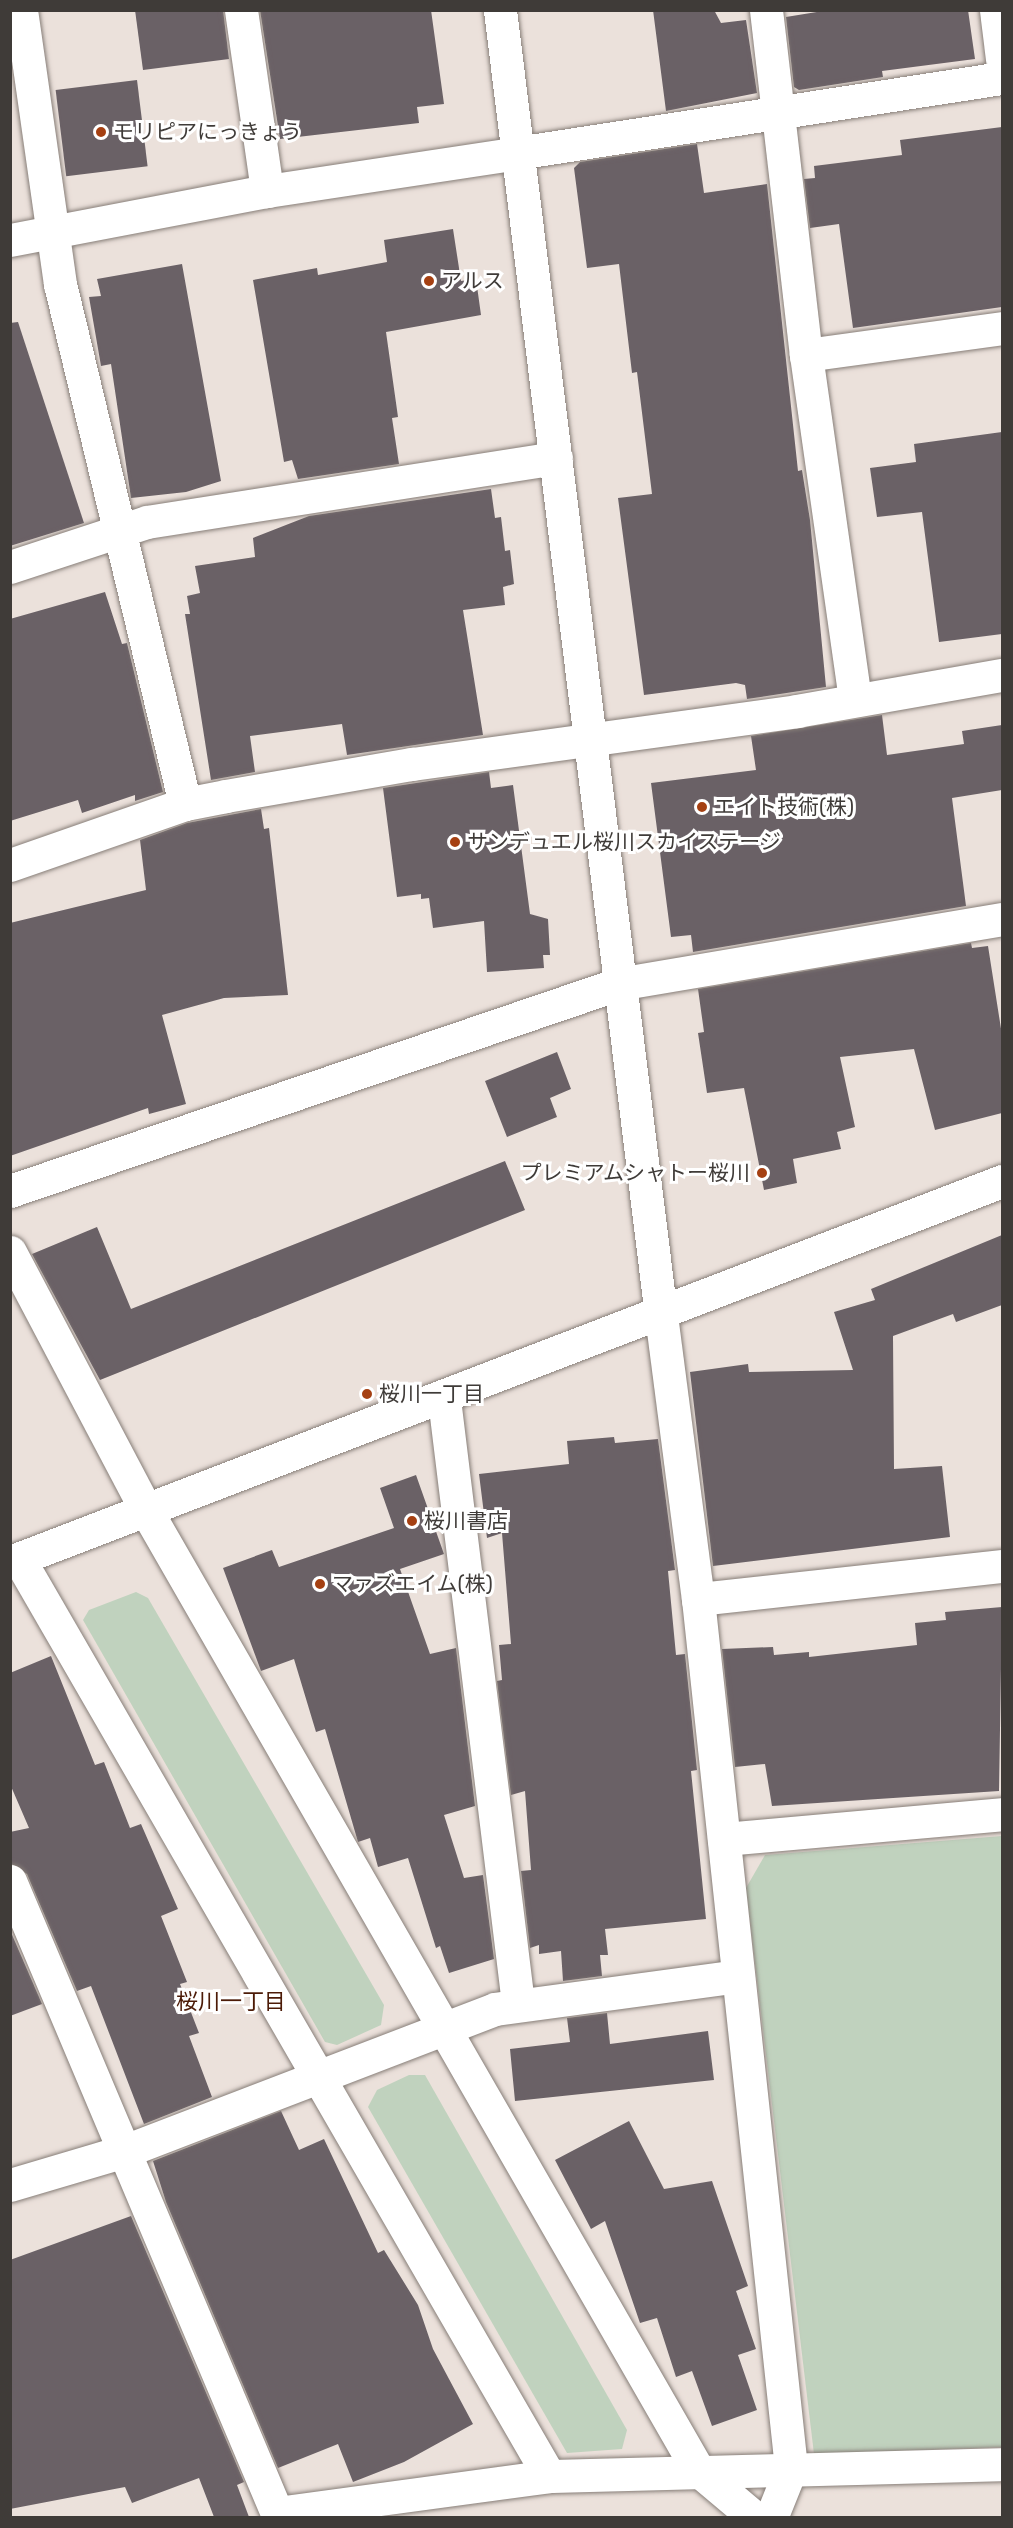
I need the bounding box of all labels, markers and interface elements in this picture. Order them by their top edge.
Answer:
place label: モリピアにっきょう [113,119,302,145]
marker: モリピアにっきょう [94,125,108,139]
place label: アルス [441,268,504,294]
marker: アルス [422,274,436,288]
place label: エイト技術(株) [714,794,854,820]
marker: エイト技術(株) [695,800,709,814]
place label: サンデュエル桜川スカイステージ [467,829,782,855]
marker: サンデュエル桜川スカイステージ [448,835,462,849]
place label: プレミアムシャトー桜川 [519,1160,750,1186]
marker: プレミアムシャトー桜川 [755,1166,769,1180]
place label: 桜川一丁目 [379,1381,484,1407]
marker: 桜川一丁目 [360,1387,374,1401]
place label: 桜川書店 [424,1508,508,1534]
marker: 桜川書店 [405,1514,419,1528]
place label: マァズエイム(株) [332,1571,493,1597]
marker: マァズエイム(株) [313,1577,327,1591]
district label: 桜川一丁目 [176,1989,286,2015]

